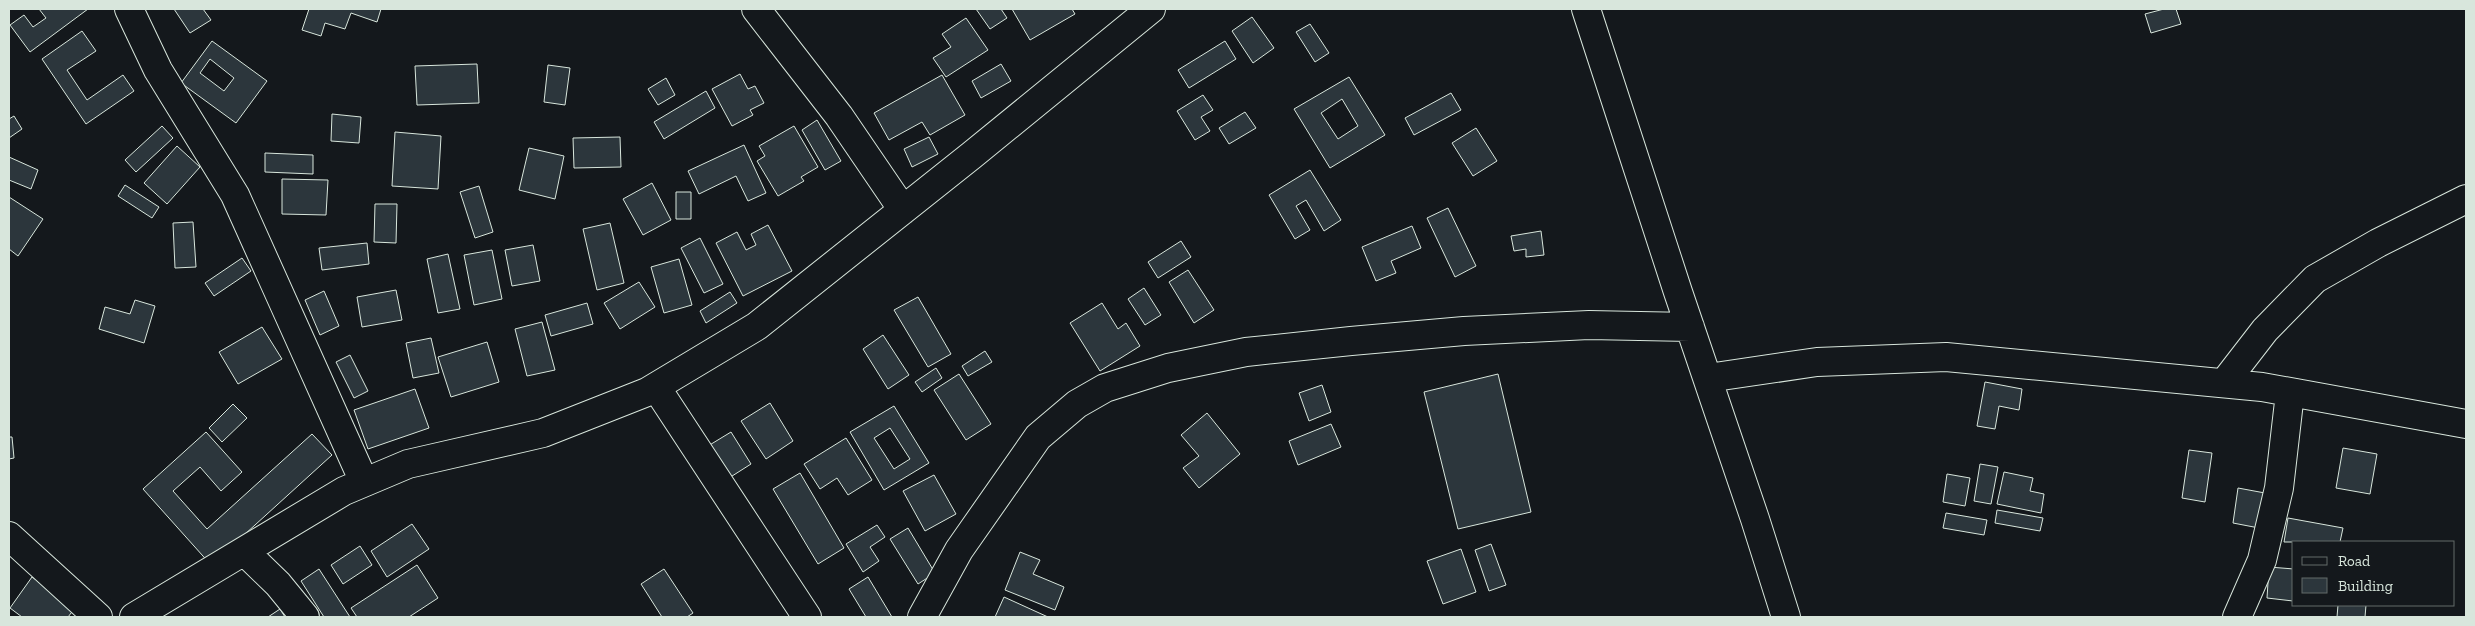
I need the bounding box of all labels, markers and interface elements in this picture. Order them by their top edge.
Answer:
legend [2292,541,2455,606]
text: Road [2338,552,2371,570]
text: Building [2338,577,2393,595]

